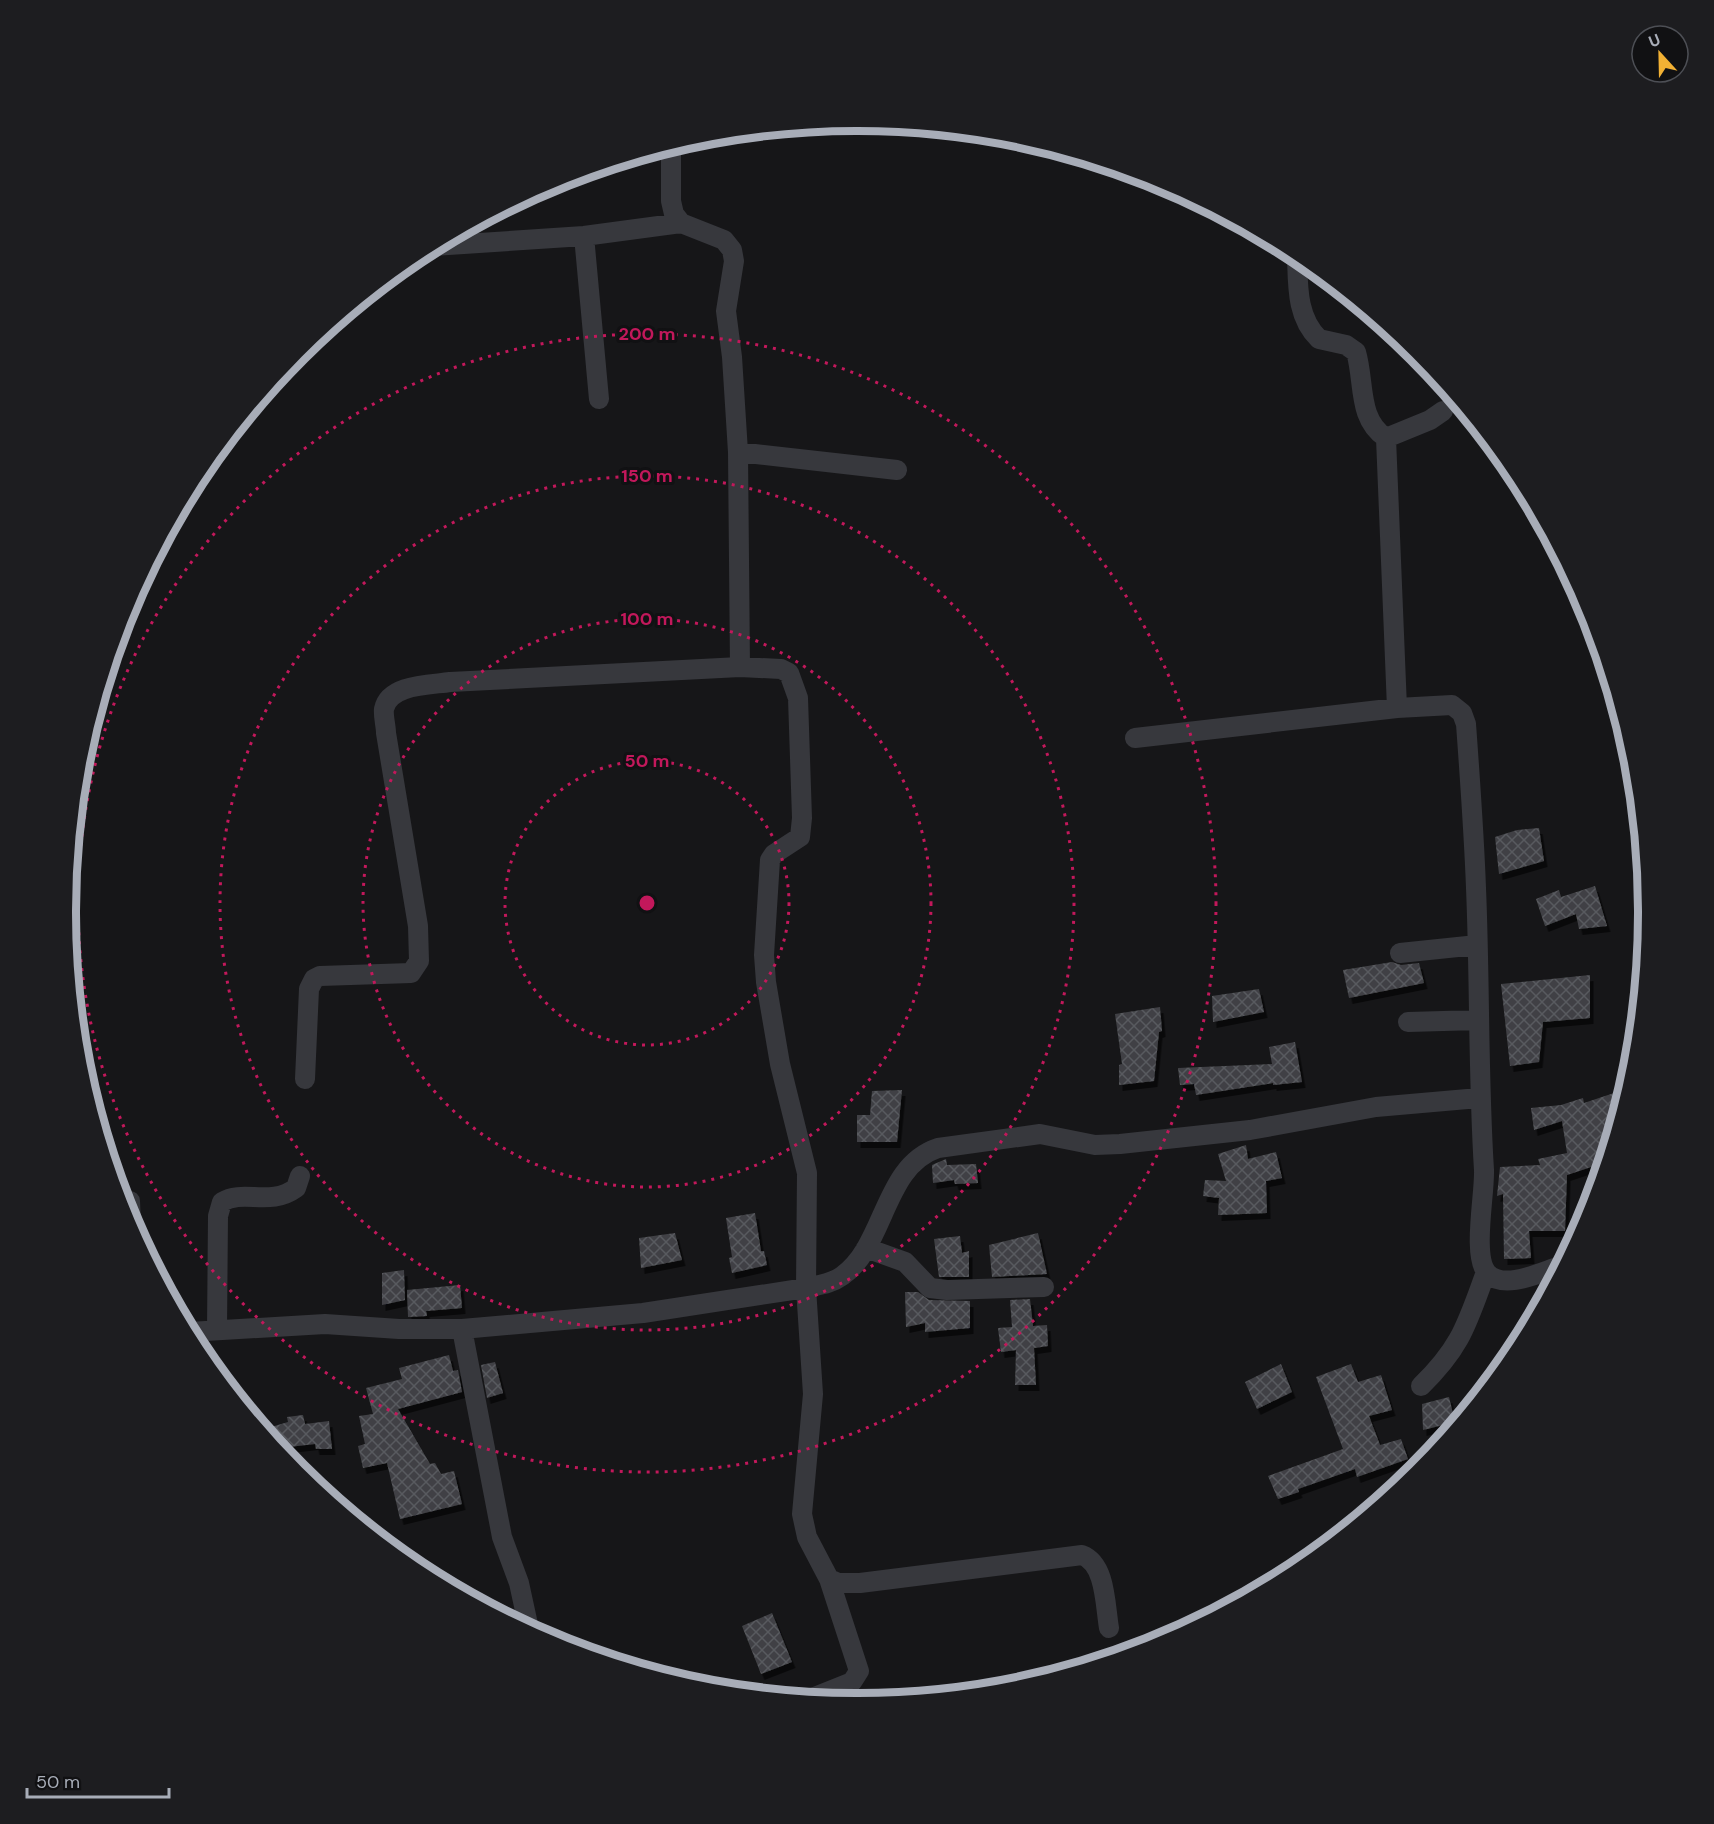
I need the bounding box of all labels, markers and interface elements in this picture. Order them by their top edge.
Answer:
north arrow [1630,24,1690,84]
text: U [1646,29,1664,52]
text: 200 m [619,322,675,346]
text: 150 m [621,464,673,488]
text: 100 m [620,607,674,631]
text: 50 m [624,749,670,773]
centre of rings [637,893,657,913]
scale bar [27,1761,170,1799]
text: 50 m [36,1770,80,1794]

